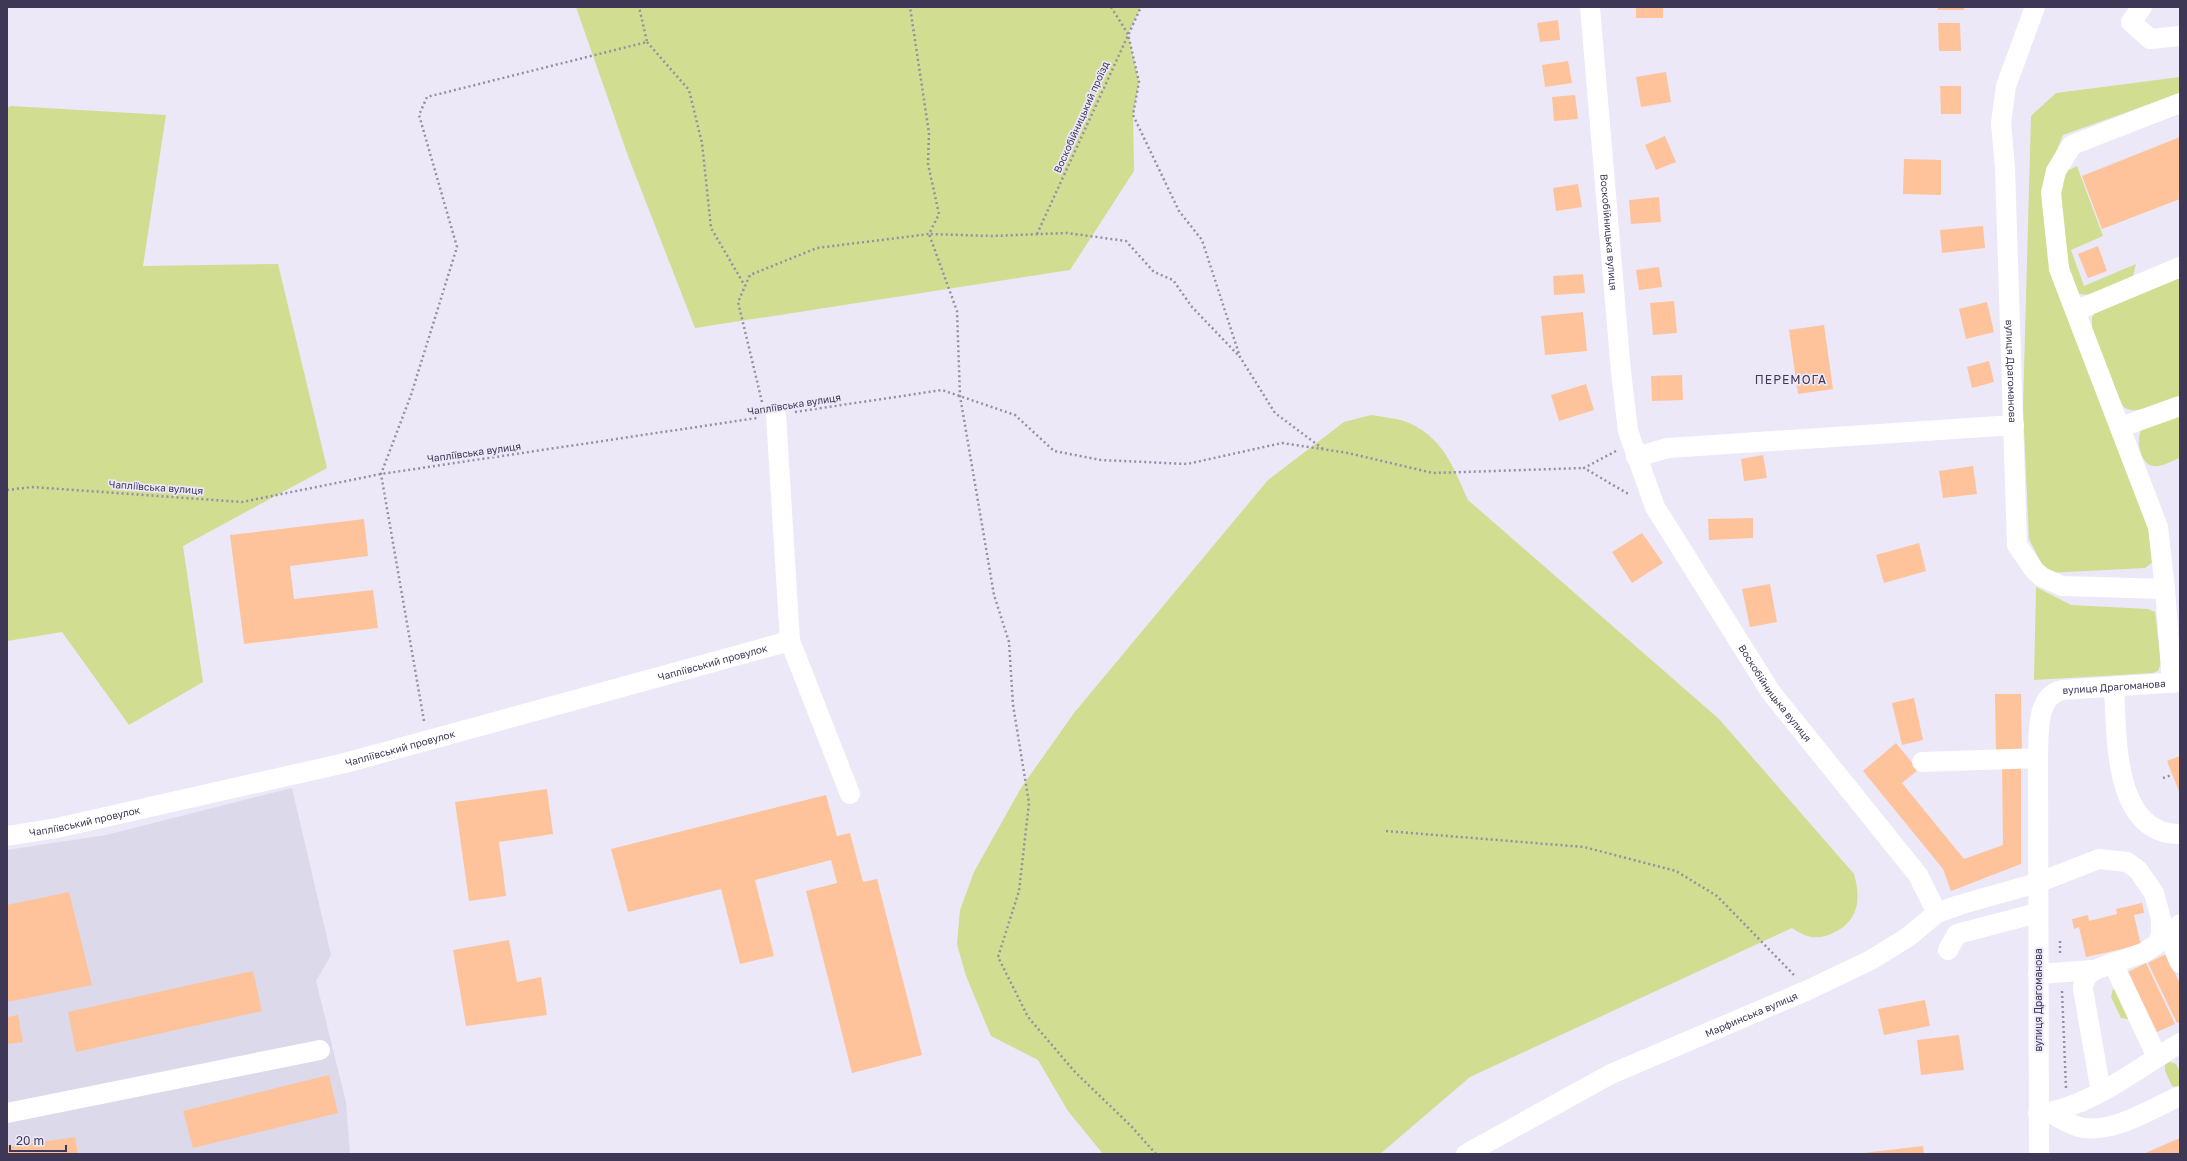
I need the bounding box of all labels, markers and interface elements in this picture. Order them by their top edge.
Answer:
street label: Воскобійницький проїзд [1051,59,1111,175]
street label: Воскобійницька вулиця [1598,173,1620,291]
street label: вулиця Драгоманова [2004,319,2019,423]
district label: ПЕРЕМОГА [1755,372,1827,387]
street label: Чапліївська вулиця [746,391,842,417]
street label: Чапліївська вулиця [426,439,522,465]
street label: Чапліївська вулиця [108,478,204,496]
street label: Чапліївський провулок [656,641,769,683]
street label: Воскобійницька вулиця [1736,642,1814,744]
street label: вулиця Драгоманова [2062,677,2166,696]
street label: Чапліївський провулок [344,727,456,769]
street label: Чапліївський провулок [28,803,141,838]
street label: вулиця Драгоманова [2032,948,2044,1052]
street label: Марфинська вулиця [1703,989,1799,1039]
scale bar [10,1127,66,1153]
text: 20 m [16,1133,44,1148]

